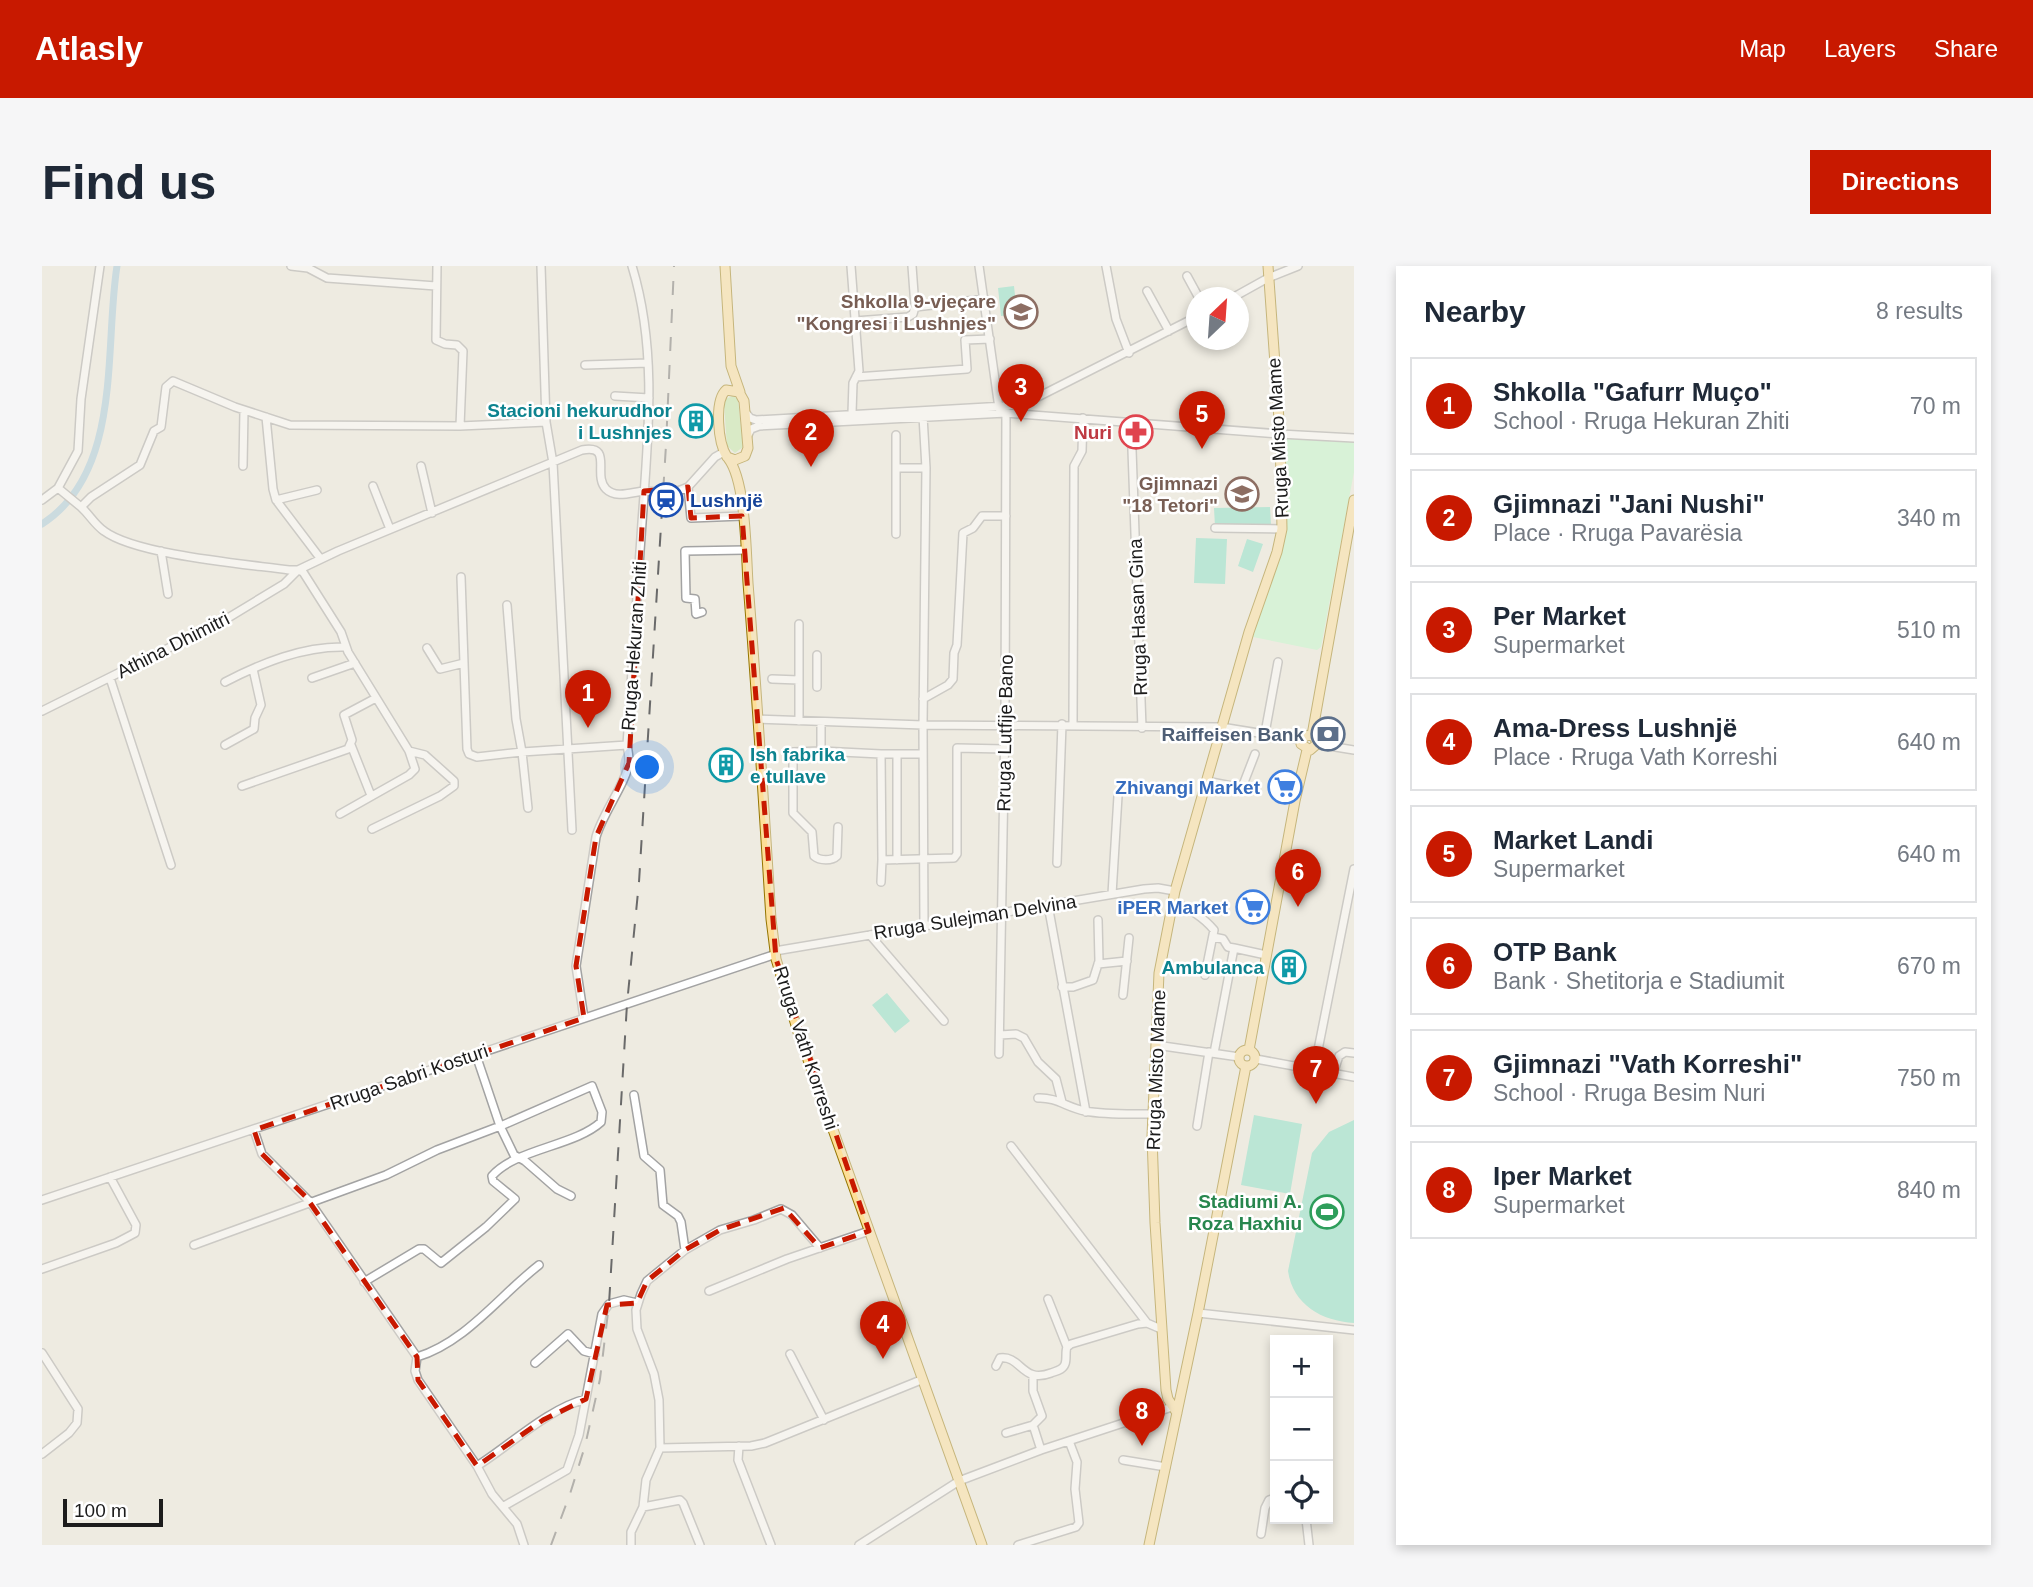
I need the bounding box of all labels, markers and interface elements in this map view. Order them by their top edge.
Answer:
text: Atlasly [35,30,143,67]
text: Map [1739,35,1786,62]
text: Layers [1824,35,1896,62]
text: Share [1934,35,1998,62]
button: Directions [1810,150,1991,214]
text: Find us [42,155,216,209]
north arrow [1186,287,1249,350]
place label: Shkolla 9-vjeçare "Kongresi i Lushnjes" [796,291,996,334]
school or university icon: Shkolla 9-vjeçare "Kongresi i Lushnjes" [1002,293,1040,331]
text: Nearby [1424,295,1526,328]
text: 8 results [1876,298,1963,324]
street label: Rruga Misto Mame [1263,357,1293,519]
pin: 3 [998,364,1044,422]
text: Shkolla "Gafurr Muço" [1493,377,1772,407]
pin: 5 [1179,391,1225,449]
text: 1 [1443,393,1455,419]
text: 70 m [1910,393,1961,419]
place label: Stacioni hekurudhor i Lushnjes [487,400,673,443]
building icon: Stacioni hekurudhor i Lushnjes [677,402,715,440]
text: School · Rruga Hekuran Zhiti [1493,408,1790,434]
pin: 2 [788,409,834,467]
pharmacy icon: Nuri [1117,413,1155,451]
place label: Nuri [1074,422,1112,443]
place label: Gjimnazi "18 Tetori" [1122,473,1218,516]
school or university icon: Gjimnazi "18 Tetori" [1223,475,1261,513]
station icon: Lushnjë [647,481,685,519]
text: Gjimnazi "Jani Nushi" [1493,489,1765,519]
place label: Lushnjë [690,490,763,511]
text: 2 [1443,505,1455,531]
text: 340 m [1897,505,1961,531]
text: Place · Rruga Pavarësia [1493,520,1742,546]
street label: Rruga Hasan Gina [1125,538,1151,696]
street label: Rruga Hekuran Zhiti [618,560,650,732]
text: Per Market [1493,601,1626,631]
street label: Athina Dhimitri [113,608,233,682]
text: 3 [1443,617,1455,643]
text: 510 m [1897,617,1961,643]
text: Supermarket [1493,632,1625,658]
street label: Rruga Lutfije Bano [993,654,1017,812]
pin: 1 [565,670,611,728]
text: Ama-Dress Lushnjë [1493,713,1737,743]
bank icon: Raiffeisen Bank [1309,715,1347,753]
place label: Raiffeisen Bank [1161,724,1304,745]
text: 4 [1443,729,1455,755]
text: 640 m [1897,729,1961,755]
place label: Ish fabrika e tullave [750,744,845,787]
text: Place · Rruga Vath Korreshi [1493,744,1778,770]
building icon: Ish fabrika e tullave [707,746,745,784]
your location [630,750,664,784]
supermarket icon: Zhivangi Market [1266,768,1304,806]
place label: Zhivangi Market [1115,777,1261,798]
text: Market Landi [1493,825,1653,855]
text: 5 [1443,841,1455,867]
text: 640 m [1897,841,1961,867]
pin: 6 [1275,849,1321,907]
text: Supermarket [1493,856,1625,882]
supermarket icon: iPER Market [1234,888,1272,926]
street label: Rruga Sulejman Delvina [872,891,1078,943]
place label: iPER Market [1117,897,1229,918]
text: OTP Bank [1493,937,1617,967]
building icon: Ambulanca [1270,948,1308,986]
text: 6 [1443,953,1455,979]
text: 670 m [1897,953,1961,979]
place label: Ambulanca [1162,957,1264,978]
street label: Rruga Vath Korreshi [770,964,842,1132]
text: Bank · Shetitorja e Stadiumit [1493,968,1784,994]
street label: Rruga Misto Mame [1143,989,1169,1151]
street label: Rruga Sabri Kosturi [327,1040,491,1114]
pin: 7 [1293,1046,1339,1104]
text: Gjimnazi "Vath Korreshi" [1493,1049,1802,1079]
text: 7 [1443,1065,1455,1091]
text: 750 m [1897,1065,1961,1091]
text: School · Rruga Besim Nuri [1493,1080,1765,1106]
text: Iper Market [1493,1161,1632,1191]
text: 8 [1443,1177,1455,1203]
text: 840 m [1897,1177,1961,1203]
place label: Stadiumi A. Roza Haxhiu [1188,1191,1302,1234]
text: Supermarket [1493,1192,1625,1218]
sports icon: Stadiumi A. Roza Haxhiu [1308,1193,1346,1231]
pin: 4 [860,1301,906,1359]
map controls [1270,1335,1333,1524]
button: + [1270,1335,1333,1398]
pin: 8 [1119,1388,1165,1446]
button: − [1270,1398,1333,1461]
button: locate [1270,1461,1333,1524]
scale bar [63,1496,163,1528]
text: 100 m [74,1500,127,1521]

